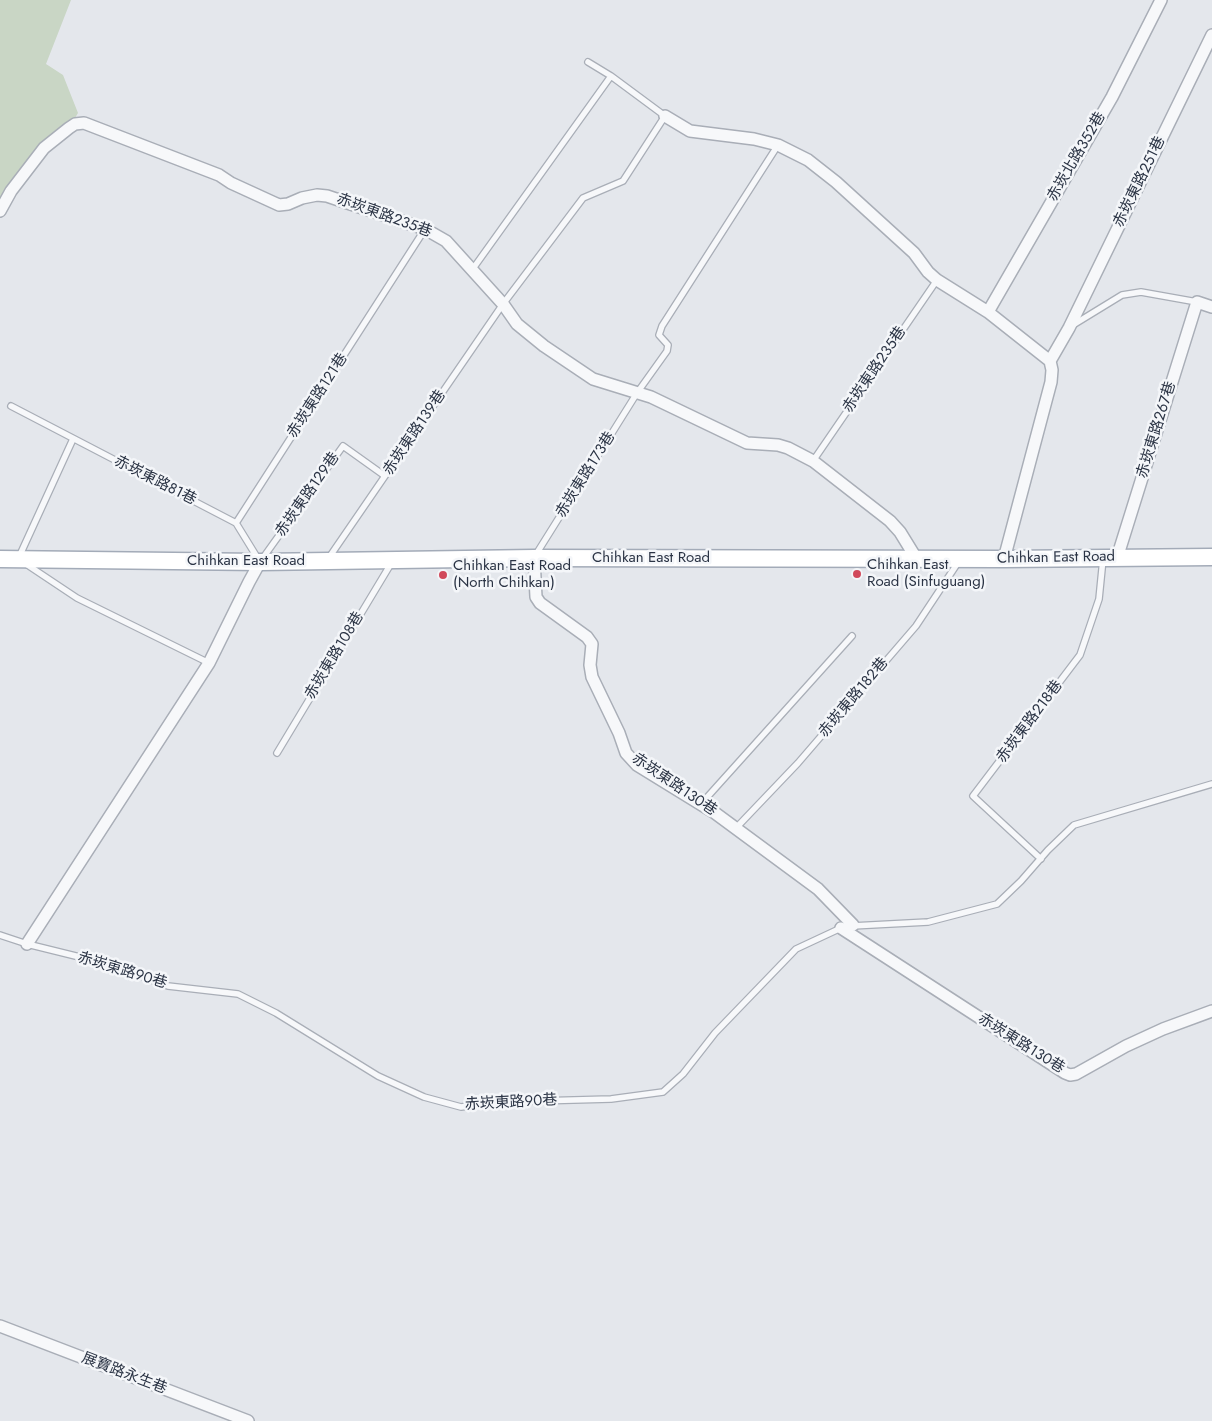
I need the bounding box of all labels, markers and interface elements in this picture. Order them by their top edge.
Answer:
street label: 赤崁北路352巷 [1044,109,1110,205]
street label: 赤崁東路251巷 [1110,134,1170,230]
street label: 赤崁東路235巷 [334,190,434,242]
street label: 赤崁東路235巷 [840,323,910,417]
street label: 赤崁東路121巷 [284,350,352,442]
street label: 赤崁東路267巷 [1134,380,1180,480]
street label: 赤崁東路139巷 [380,387,450,479]
street label: 赤崁東路173巷 [552,429,620,521]
street label: 赤崁東路129巷 [272,449,344,541]
street label: 赤崁東路81巷 [111,453,199,509]
street label: Chihkan East Road [997,548,1115,568]
street label: Chihkan East Road [592,549,710,567]
street label: Chihkan East Road [187,552,305,570]
place label: Chihkan East Road (Sinfuguang) [867,556,985,591]
place label: Chihkan East Road (North Chihkan) [453,557,571,592]
marker: Chihkan East Road (Sinfuguang) [851,568,863,580]
marker: Chihkan East Road (North Chihkan) [437,569,449,581]
street label: 赤崁東路108巷 [302,609,368,703]
street label: 赤崁東路182巷 [815,654,893,742]
street label: 赤崁東路218巷 [993,677,1067,767]
street label: 赤崁東路130巷 [628,750,720,820]
street label: 赤崁東路90巷 [75,949,169,993]
street label: 赤崁東路130巷 [974,1010,1068,1078]
street label: 赤崁東路90巷 [464,1092,558,1114]
street label: 展寶路永生巷 [79,1349,169,1399]

